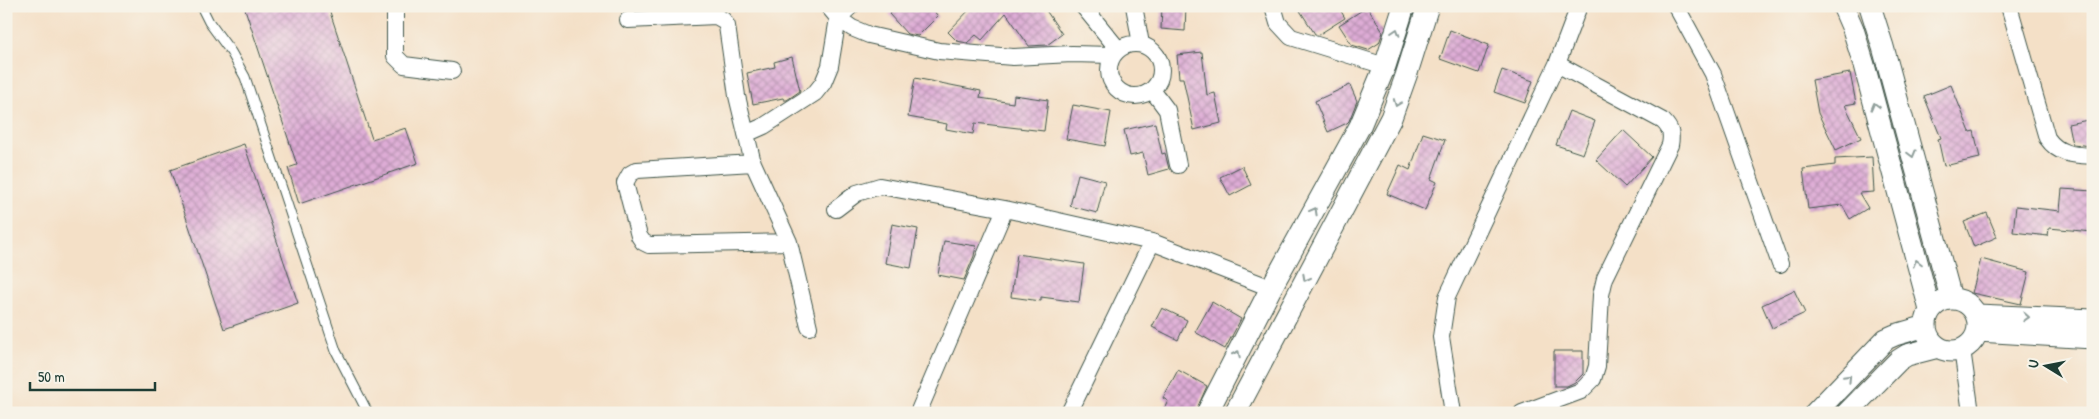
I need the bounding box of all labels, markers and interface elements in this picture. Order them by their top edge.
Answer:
one-way arrow [1390,28,1400,36]
one-way arrow [1393,98,1403,106]
one-way arrow [1870,102,1881,111]
one-way arrow [1906,150,1917,158]
one-way arrow [1308,207,1318,216]
one-way arrow [1913,260,1923,268]
one-way arrow [1302,273,1312,282]
one-way arrow [2022,312,2030,323]
north arrow [2022,342,2072,392]
one-way arrow [1231,350,1241,359]
text: U [2023,358,2043,369]
scale bar [30,359,155,391]
text: 50 m [38,366,65,387]
one-way arrow [1842,374,1851,383]

